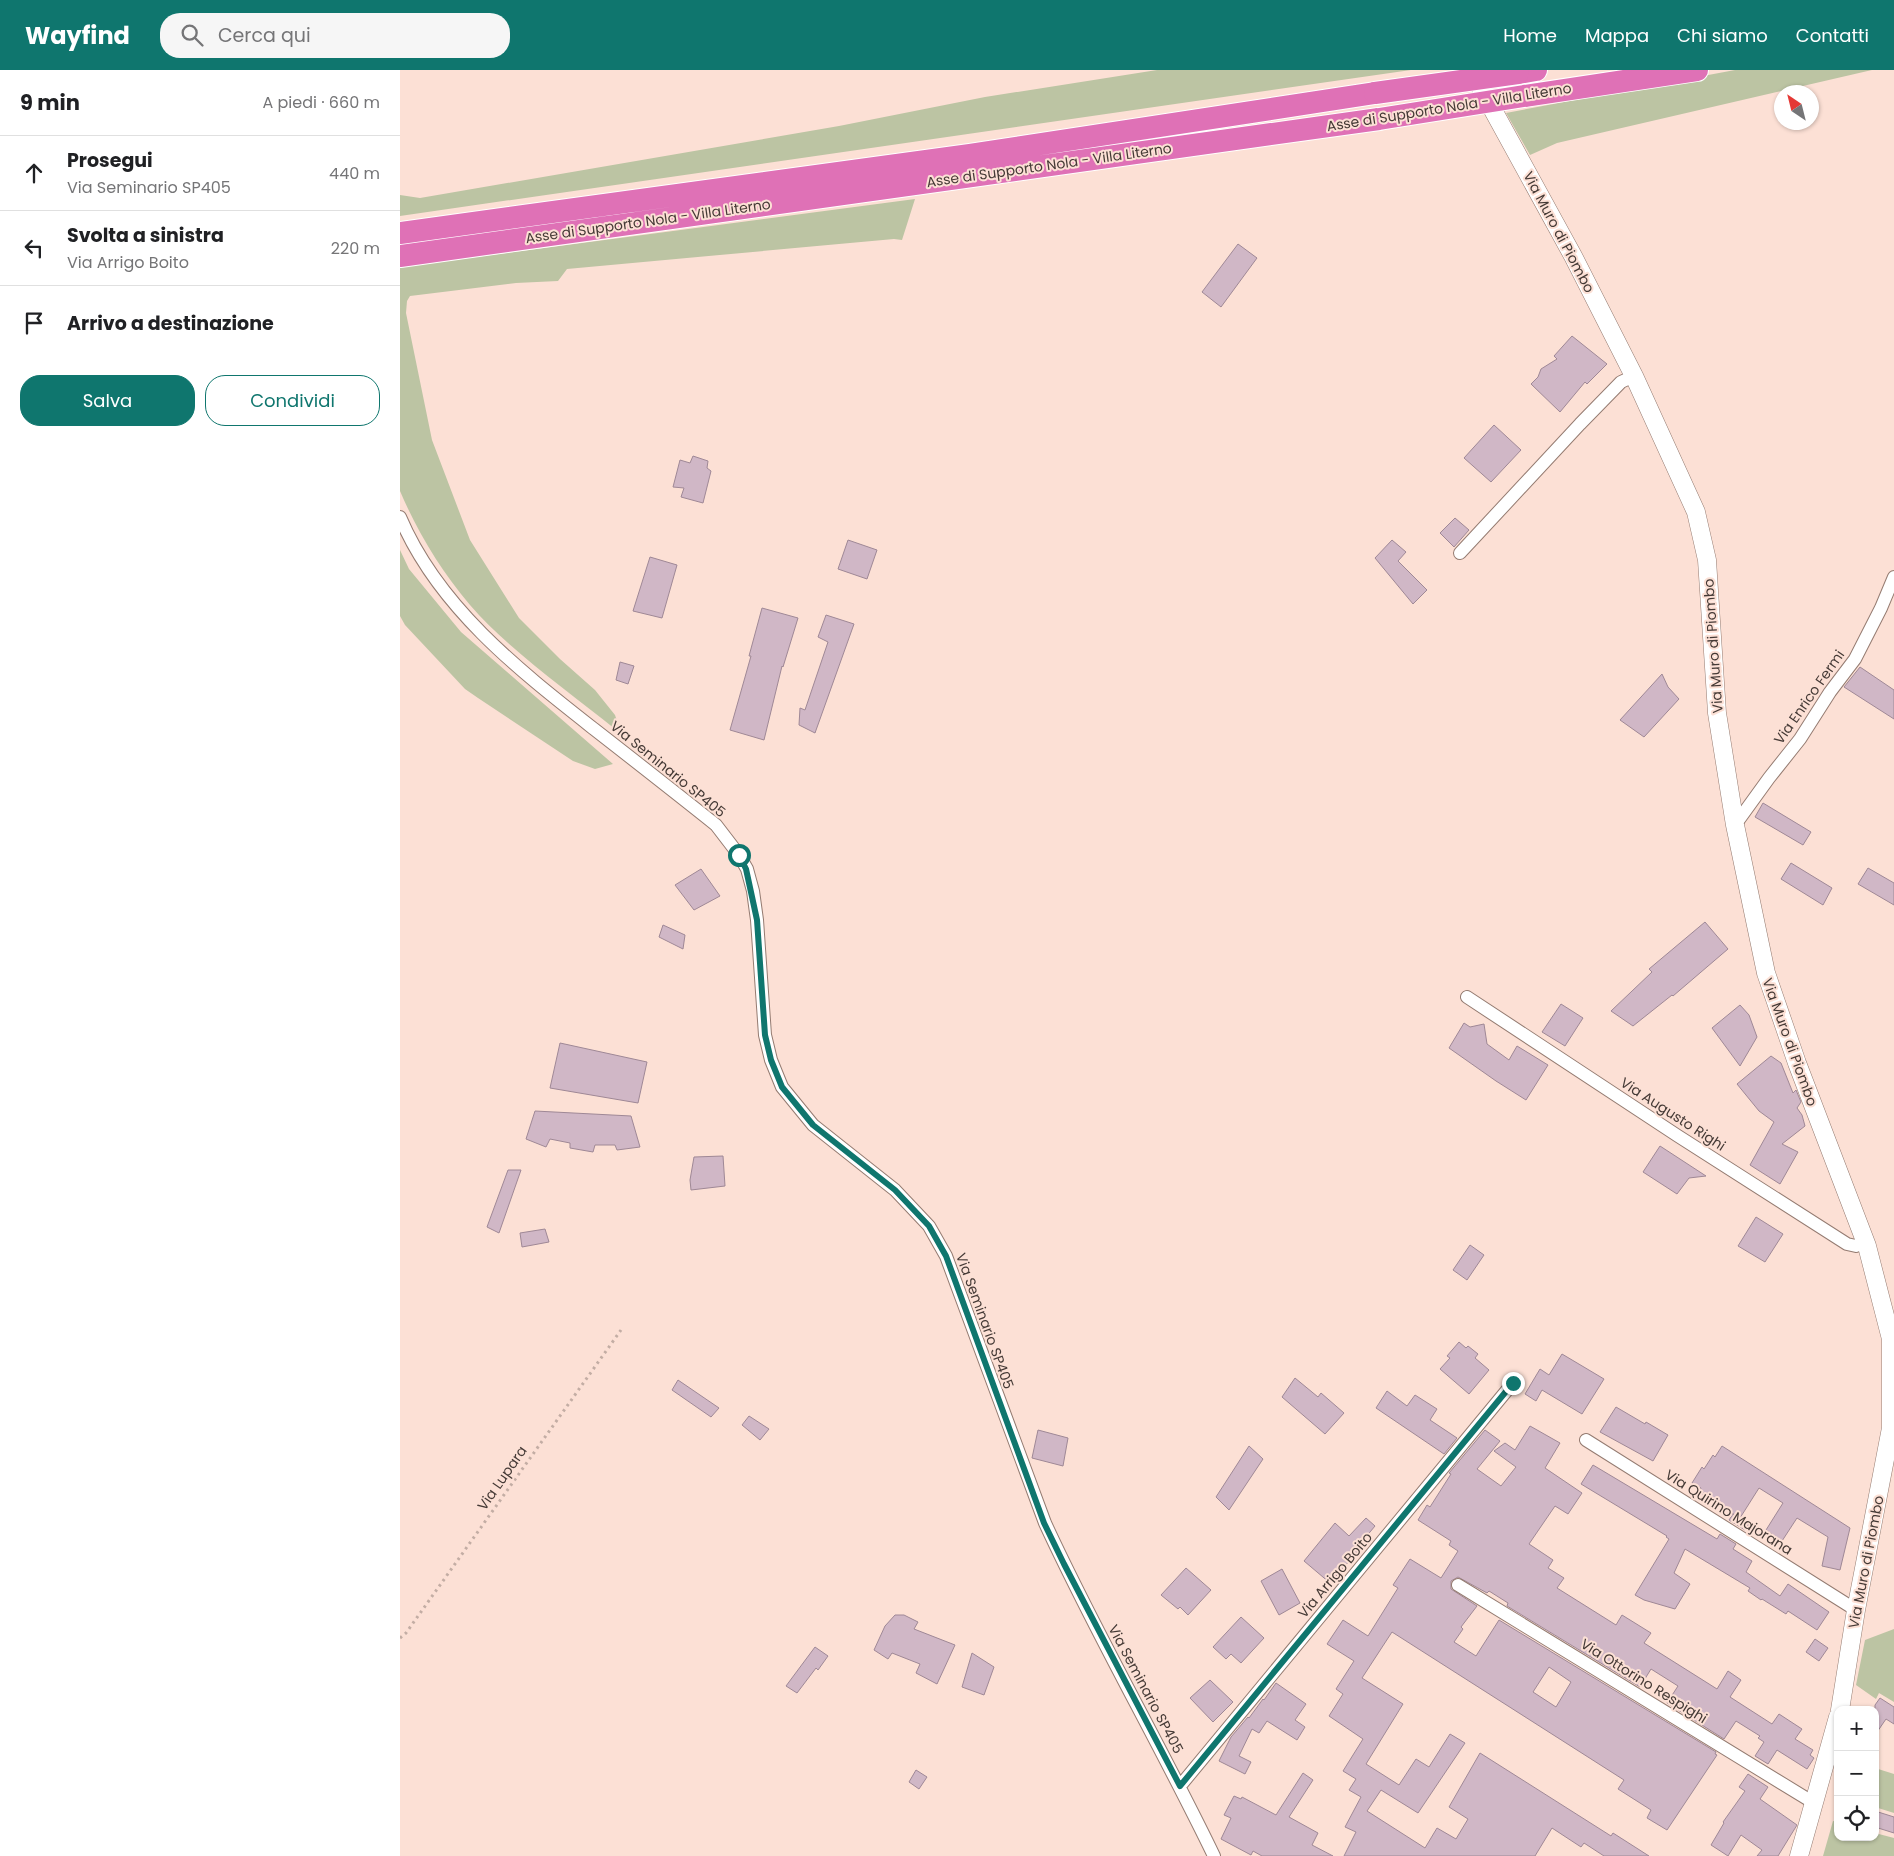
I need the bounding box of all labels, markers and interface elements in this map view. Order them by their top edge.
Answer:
search box [160,13,510,58]
text: Wayfind [25,19,130,52]
icon: search [178,21,206,49]
text: Cerca qui [218,22,311,49]
text: Home [1503,23,1557,48]
text: Mappa [1585,23,1649,48]
text: Chi siamo [1677,23,1768,48]
text: Contatti [1796,23,1869,48]
street label: Asse di Supporto Nola - Villa Literno [1325,78,1573,136]
north arrow [1774,85,1819,130]
text: 9 min [20,88,80,117]
text: A piedi · 660 m [262,91,380,114]
street label: Asse di Supporto Nola - Villa Literno [925,138,1173,192]
text: Prosegui [67,147,153,174]
icon: ahead [20,159,48,187]
text: 440 m [329,162,380,185]
street label: Via Muro di Piombo [1518,168,1600,296]
text: Via Seminario SP405 [67,176,231,199]
street label: Asse di Supporto Nola - Villa Literno [524,194,772,248]
text: Svolta a sinistra [67,222,224,249]
icon: left [20,234,48,262]
text: 220 m [331,237,380,260]
text: Via Arrigo Boito [67,251,189,274]
icon: arrive [20,309,48,337]
text: Arrivo a destinazione [67,310,274,337]
button: Salva [20,375,195,426]
button: Condividi [205,375,380,426]
street label: Via Muro di Piombo [1698,578,1728,714]
street label: Via Enrico Fermi [1769,646,1849,748]
street label: Via Seminario SP405 [606,716,730,822]
route start [728,844,751,867]
street label: Via Muro di Piombo [1758,975,1823,1109]
street label: Via Augusto Righi [1616,1072,1730,1156]
street label: Via Seminario SP405 [951,1250,1019,1392]
route end [1502,1372,1525,1395]
street label: Via Lupara [472,1442,532,1514]
street label: Via Quirino Majorana [1661,1465,1797,1559]
street label: Via Muro di Piombo [1843,1494,1889,1630]
street label: Via Arrigo Boito [1293,1528,1377,1622]
street label: Via Seminario SP405 [1104,1621,1188,1757]
street label: Via Ottorino Respighi [1577,1634,1711,1728]
map controls [1834,1706,1879,1841]
button: + [1834,1706,1879,1751]
button: − [1834,1751,1879,1796]
button: locate [1834,1796,1879,1841]

